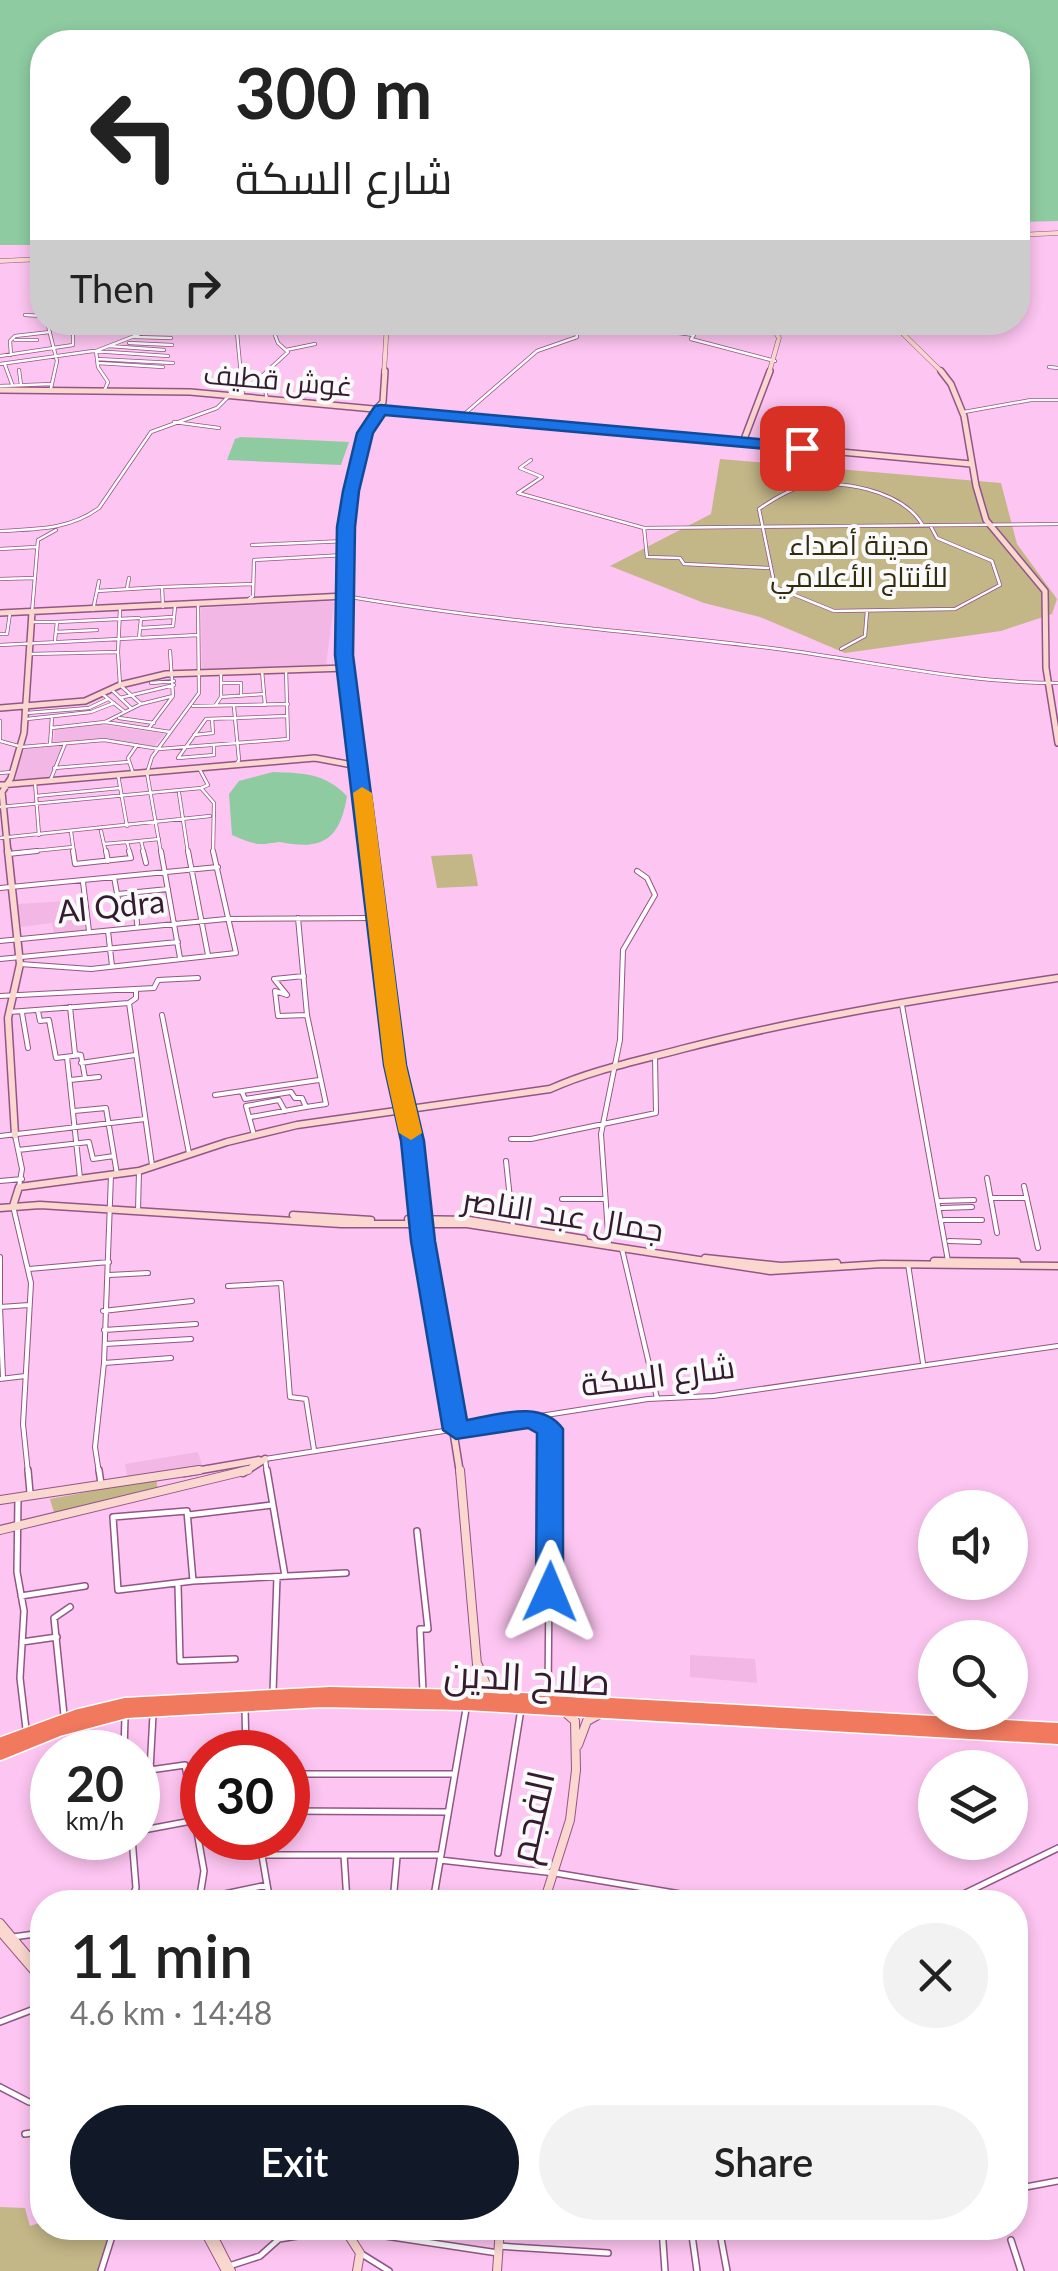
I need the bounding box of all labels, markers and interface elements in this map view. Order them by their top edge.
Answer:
text: 300 m [235,50,432,134]
icon: left [70,70,200,200]
text: شارع السكة [235,150,453,204]
icon: right [175,260,230,315]
text: Then [70,265,155,311]
street label: غوش قطيف [202,356,354,403]
pin [760,406,845,491]
icon: arrive [775,421,830,476]
park label: مدينة أصداء للأنتاج الأعلامي [770,527,948,599]
street label: Al Qdra [55,880,167,931]
street label: جمال عبد الناصر [458,1178,667,1250]
street label: شارع السكة [579,1346,737,1407]
map controls [918,1490,1028,1860]
button: sound [918,1490,1028,1600]
position arrow [498,1540,602,1644]
button: search [918,1620,1028,1730]
street label: صلاح الدين [443,1649,611,1707]
speed limit sign: 30 [180,1730,310,1860]
button: layers [918,1750,1028,1860]
text: 20 [66,1753,124,1813]
street label: الفجم [497,1766,568,1868]
text: km/h [66,1805,124,1835]
text: 11 min [70,1919,253,1991]
button: close [883,1923,988,2028]
text: 4.6 km · 14:48 [70,1993,272,2032]
button: Exit [70,2105,519,2220]
button: Share [539,2105,988,2220]

